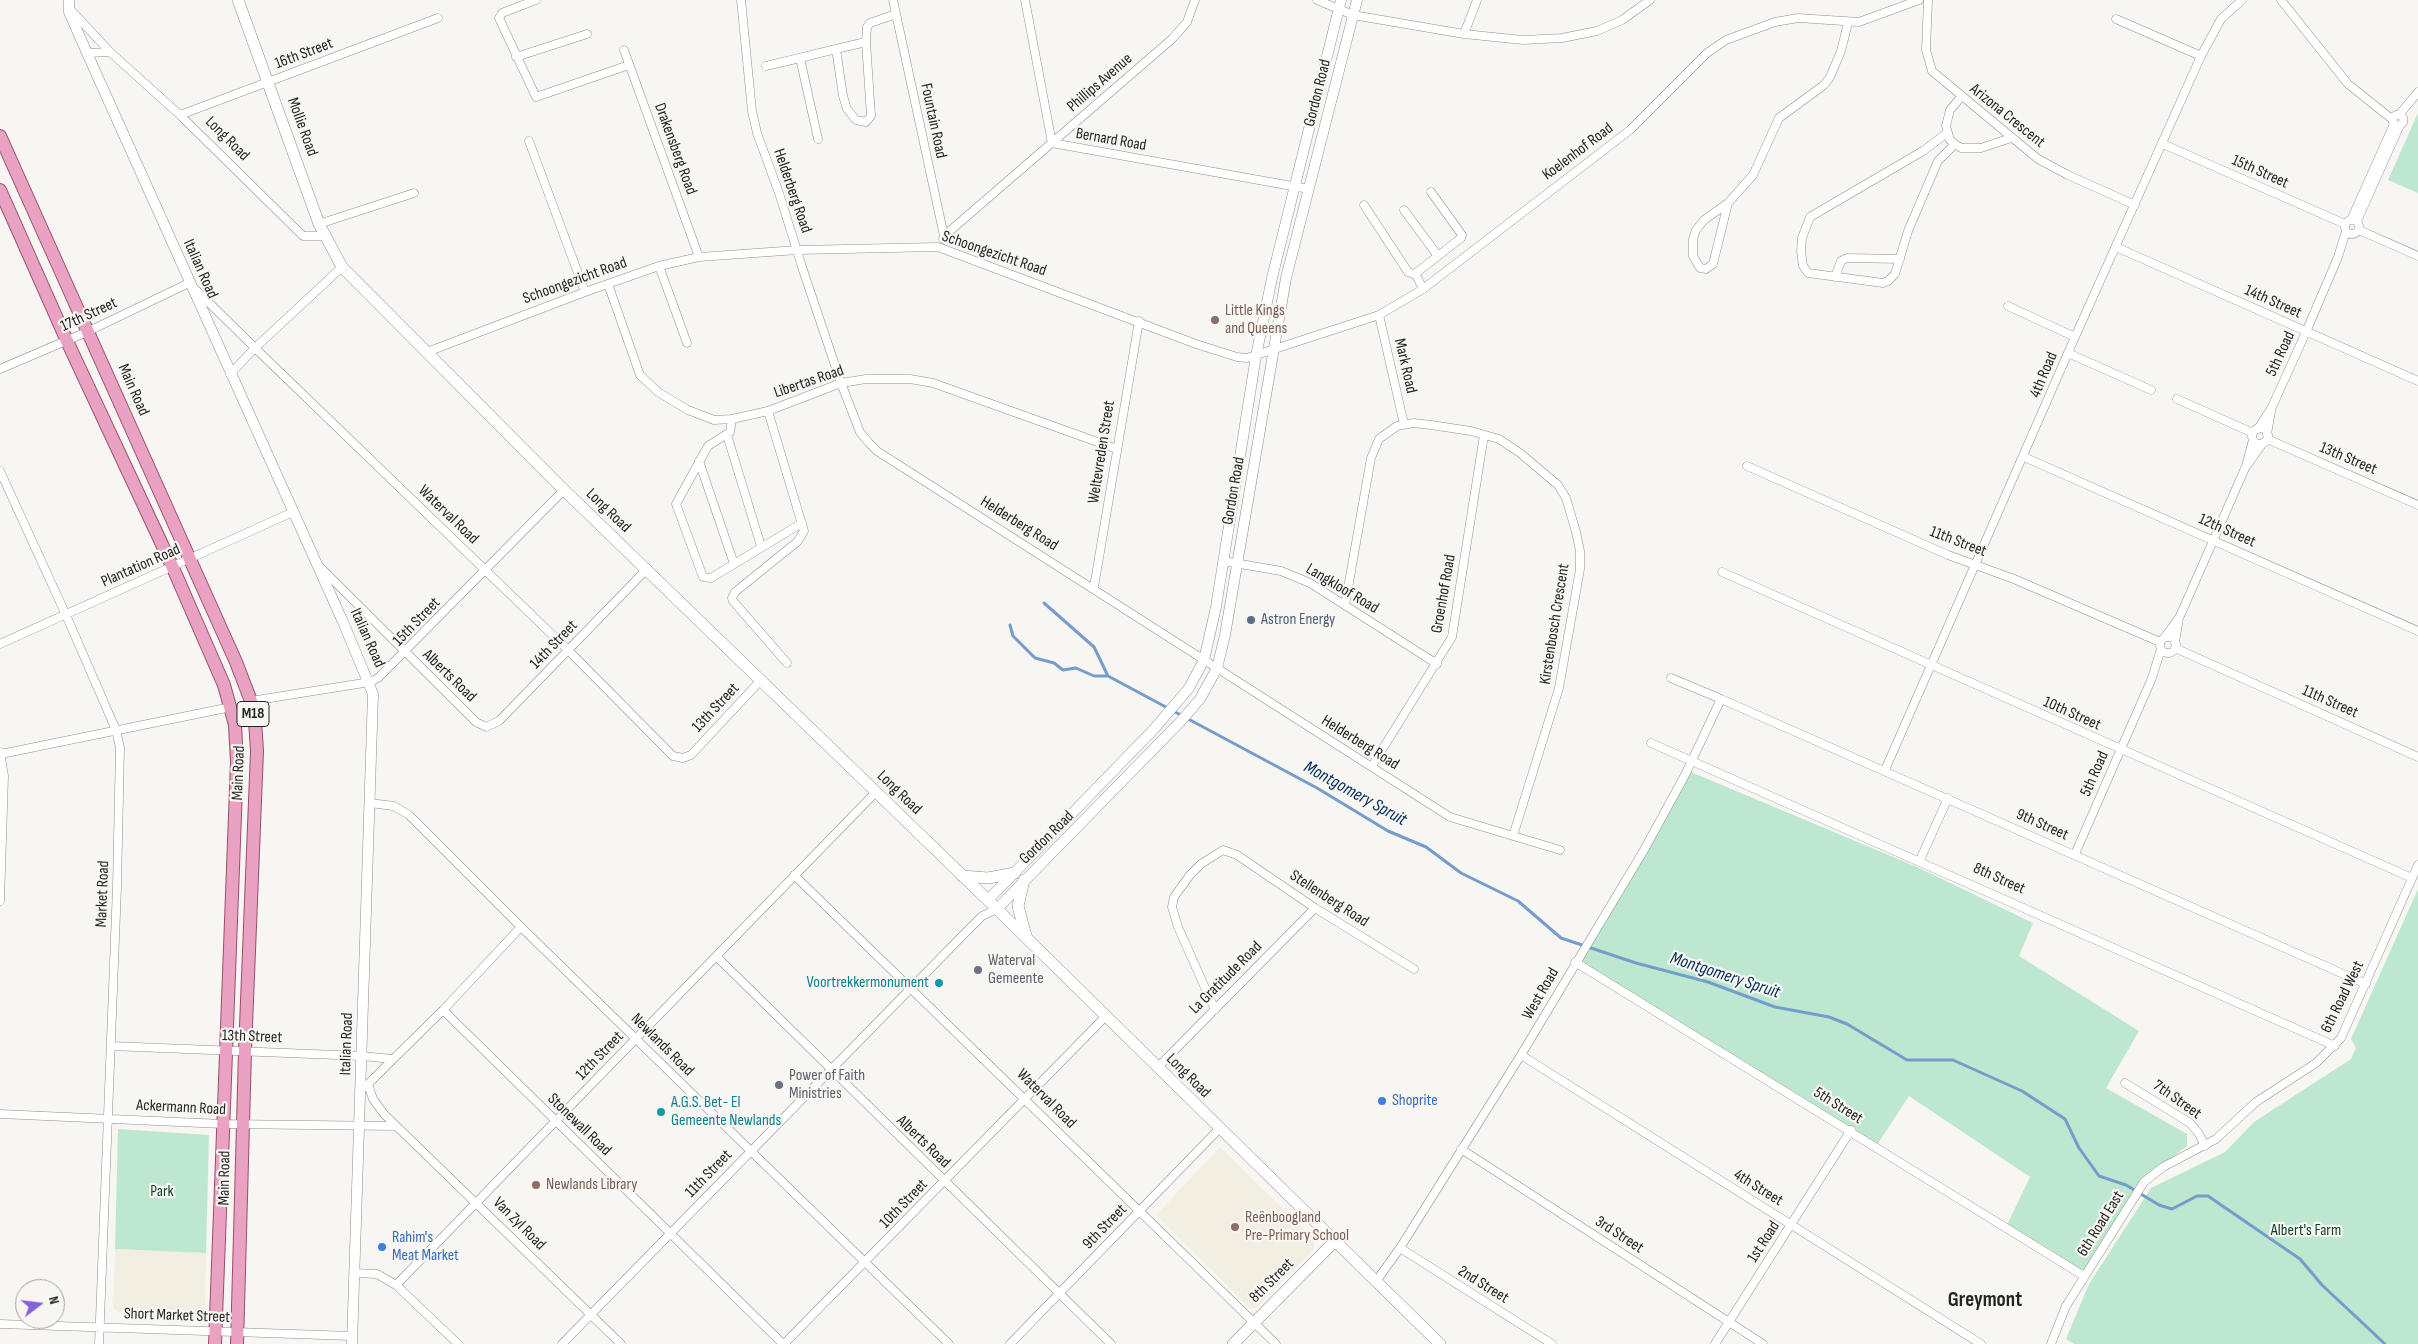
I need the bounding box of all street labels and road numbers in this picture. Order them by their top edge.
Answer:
street label: 16th Street [272,34,336,74]
street label: Phillips Avenue [1064,50,1136,116]
street label: Gordon Road [1300,58,1336,128]
street label: Arizona Crescent [1966,80,2048,152]
street label: Fountain Road [916,82,950,160]
street label: Mollie Road [283,95,321,159]
street label: Drakensberg Road [650,101,700,197]
street label: Long Road [201,113,253,165]
street label: Koelenhof Road [1539,119,1617,185]
street label: Bernard Road [1074,124,1148,156]
street label: Helderberg Road [769,146,815,236]
street label: 15th Street [2229,151,2291,193]
street label: Schoongezicht Road [939,227,1049,281]
street label: Italian Road [178,236,222,302]
street label: Schoongezicht Road [520,253,630,309]
street label: 14th Street [2242,281,2304,323]
street label: 17th Street [58,294,120,336]
street label: 5th Road [2262,328,2300,380]
street label: Mark Road [1389,337,1421,395]
street label: 4th Road [2026,349,2062,401]
street label: Main Road [113,361,153,419]
street label: Libertas Road [772,361,846,403]
street label: Weltevreden Street [1084,399,1120,505]
street label: 13th Street [2316,438,2380,480]
street label: Gordon Road [1219,456,1249,526]
street label: Waterval Road [414,482,482,548]
street label: Long Road [582,485,634,537]
street label: Helderberg Road [977,493,1061,555]
street label: 12th Street [2196,510,2258,552]
street label: 11th Street [1927,522,1989,562]
street label: Plantation Road [99,540,183,592]
street label: Groenhof Road [1428,553,1460,635]
street label: Langkloof Road [1302,560,1382,618]
street label: Kirstenbosch Crescent [1536,562,1574,686]
street label: 15th Street [389,594,445,650]
street label: Italian Road [345,605,389,671]
street label: 14th Street [526,617,582,673]
street label: Alberts Road [418,646,480,706]
street label: 13th Street [688,679,744,737]
street label: 11th Street [2299,681,2361,723]
street label: 10th Street [2040,693,2104,735]
road number: M18 [237,702,269,726]
street label: Helderberg Road [1318,712,1402,774]
street label: Main Road [228,745,250,801]
street label: 5th Road [2077,748,2113,800]
street label: Long Road [873,767,925,819]
street label: 9th Street [2013,805,2071,845]
street label: Gordon Road [1016,807,1078,869]
street label: 8th Street [1970,859,2028,899]
street label: Market Road [92,860,114,928]
street label: Stellenberg Road [1286,866,1372,932]
street label: La Gratitude Road [1186,938,1266,1018]
street label: 6th Road West [2317,958,2369,1036]
street label: West Road [1519,965,1563,1023]
street label: Newlands Road [627,1010,697,1080]
street label: Italian Road [336,1012,358,1076]
street label: 13th Street [222,1026,282,1048]
street label: 12th Street [572,1028,628,1084]
street label: Long Road [1162,1050,1214,1102]
street label: Waterval Road [1012,1065,1080,1133]
street label: 7th Street [2149,1076,2205,1124]
street label: 5th Street [1810,1083,1866,1129]
street label: Stonewall Road [543,1090,615,1160]
street label: Ackermann Road [136,1096,226,1120]
street label: Alberts Road [892,1112,954,1172]
street label: 11th Street [682,1146,736,1202]
street label: Main Road [215,1150,235,1206]
street label: 4th Street [1730,1165,1786,1211]
street label: 10th Street [876,1175,932,1233]
street label: 6th Road East [2073,1188,2129,1260]
street label: Van Zyl Road [489,1194,549,1254]
street label: 9th Street [1079,1200,1131,1254]
street label: 3rd Street [1591,1212,1647,1258]
street label: 1st Road [1744,1218,1784,1266]
street label: 8th Street [1246,1255,1298,1307]
street label: 2nd Street [1454,1262,1512,1308]
street label: Short Market Street [124,1305,230,1327]

